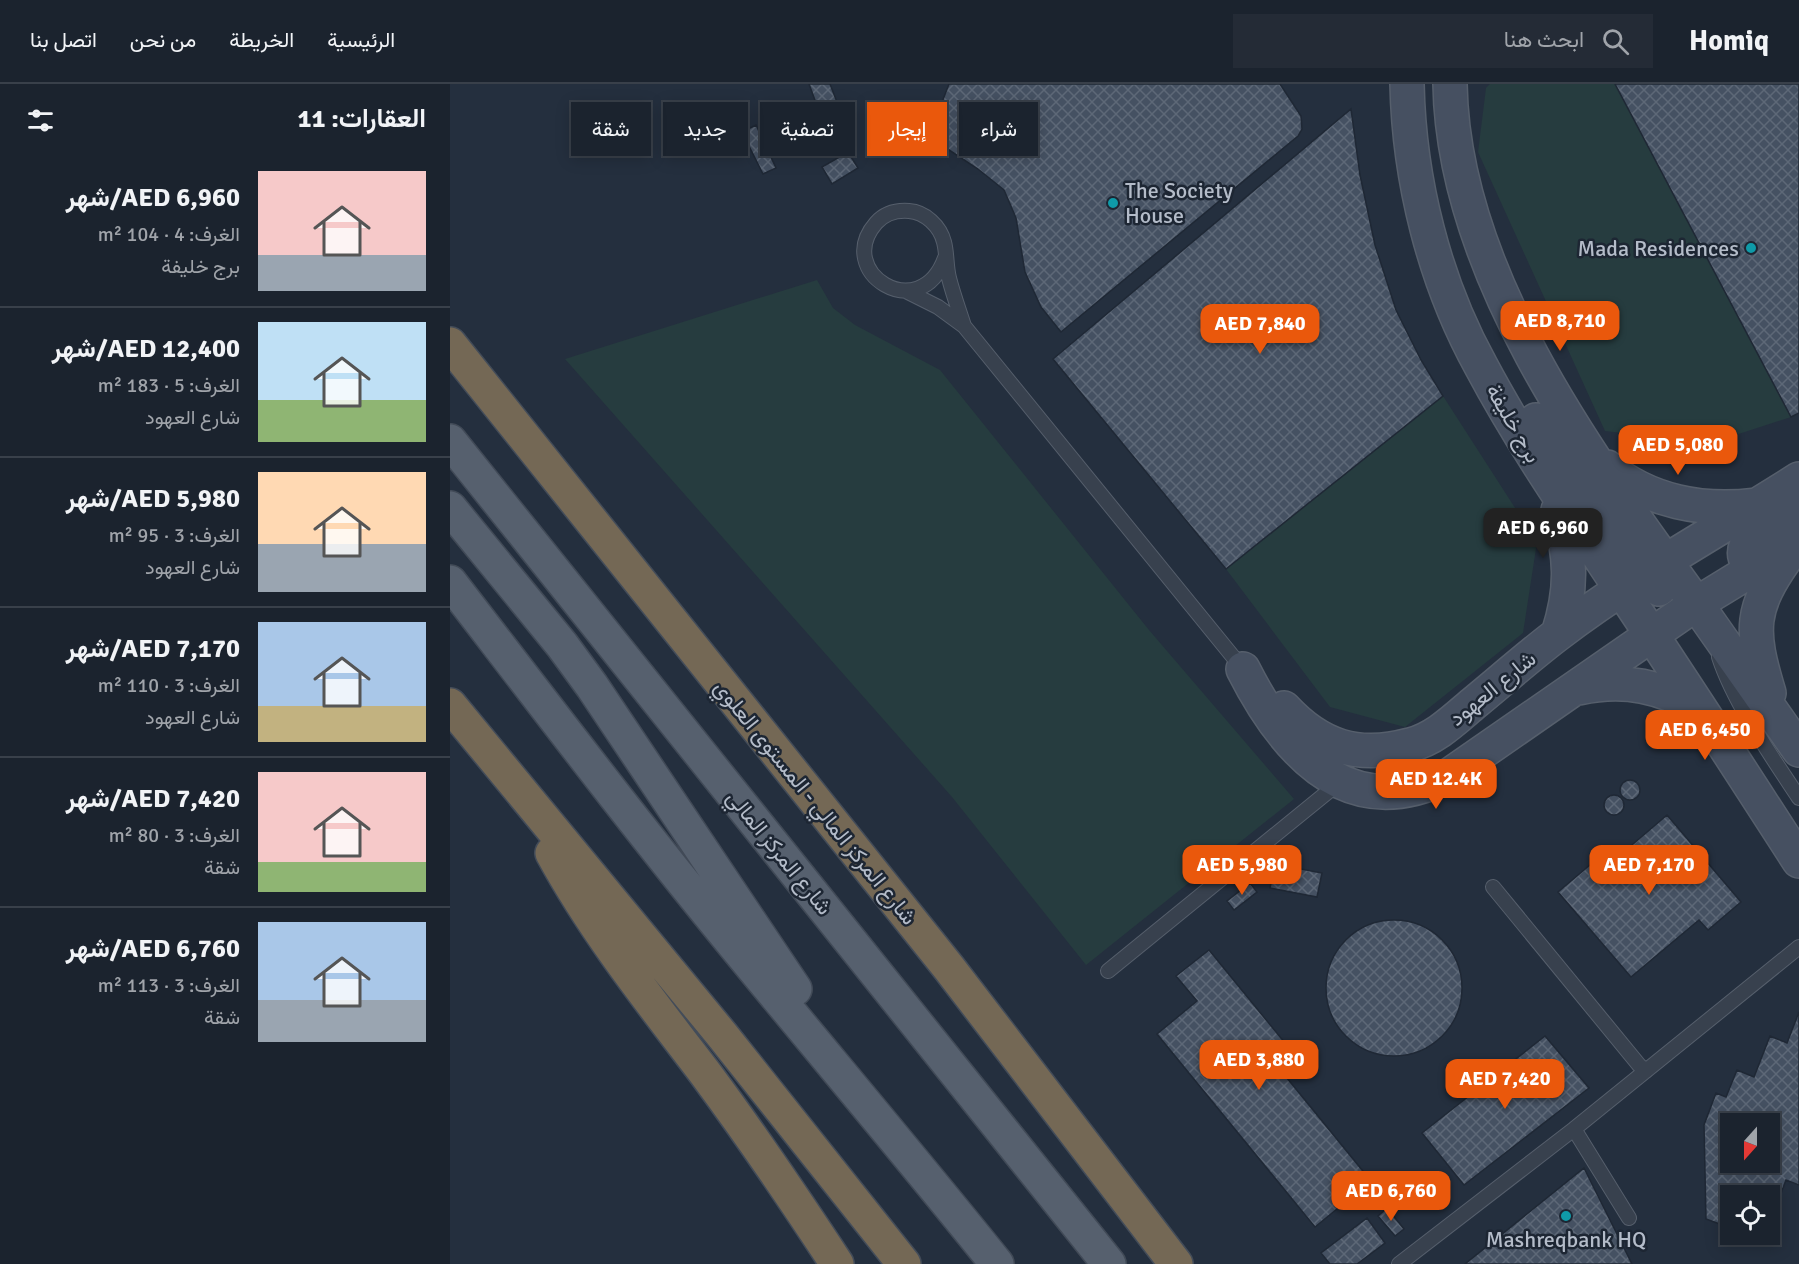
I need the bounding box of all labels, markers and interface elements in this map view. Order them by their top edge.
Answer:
search box [1233,14,1653,68]
text: Homiq [1689,24,1769,58]
icon: search [1599,25,1632,58]
text: ابحث هنا [1504,26,1584,53]
text: اتصل بنا [30,27,97,53]
text: من نحن [130,27,196,53]
text: الخريطة [229,27,294,53]
text: الرئيسية [327,27,395,53]
chip: شقة [571,102,651,156]
chip: جديد [663,102,748,156]
chip: تصفية [760,102,855,156]
chip: إيجار [867,102,947,156]
chip: شراء [959,102,1038,156]
text: العقارات: 11 [297,103,426,135]
icon: filters [24,104,57,137]
place label: The Society House [1125,177,1234,229]
text: AED 6,960/شهر [66,182,240,214]
icon: home [306,195,378,267]
marker: The Society House [1106,196,1120,210]
text: الغرف: 4 · 104 m² [98,222,240,247]
place label: Mada Residences [1577,235,1739,262]
marker: Mada Residences [1744,241,1758,255]
text: برج خليفة [161,254,240,279]
pin: AED 8,710 [1491,301,1629,352]
pin: AED 7,840 [1191,304,1329,355]
text: AED 8,710 [1514,308,1606,333]
text: AED 7,840 [1214,311,1306,336]
text: AED 12,400/شهر [52,333,240,365]
icon: home [306,346,378,418]
text: الغرف: 5 · 183 m² [98,373,240,398]
street label: برج خليفة [1479,379,1547,468]
text: شارع العهود [145,405,240,430]
pin: AED 5,080 [1609,425,1747,476]
text: AED 5,080 [1632,432,1724,457]
text: AED 5,980/شهر [66,483,240,515]
icon: home [306,496,378,568]
pin: AED 6,960 [1474,508,1612,559]
text: AED 6,960 [1497,515,1589,540]
text: الغرف: 3 · 95 m² [109,523,240,548]
text: شارع العهود [145,555,240,580]
text: AED 7,170/شهر [66,633,240,665]
street label: شارع العهود [1443,645,1542,733]
icon: home [306,646,378,718]
text: الغرف: 3 · 110 m² [98,673,240,698]
street label: شارع المركز المالي - المستوى العلوي [709,674,923,930]
text: شارع العهود [145,705,240,730]
pin: AED 6,450 [1636,710,1774,761]
text: AED 6,450 [1659,717,1751,742]
pin: AED 12.4K [1367,759,1505,810]
text: AED 12.4K [1390,766,1482,791]
text: AED 7,420/شهر [66,783,240,815]
street label: شارع المركز المالي [722,784,838,920]
icon: home [306,796,378,868]
text: الغرف: 3 · 80 m² [109,823,240,848]
pin: AED 5,980 [1173,845,1311,896]
pin: AED 7,170 [1580,845,1718,896]
text: AED 5,980 [1196,852,1288,877]
text: AED 7,170 [1603,852,1695,877]
text: شقة [204,855,240,880]
text: AED 6,760/شهر [66,933,240,965]
icon: home [306,946,378,1018]
text: الغرف: 3 · 113 m² [98,973,240,998]
text: شقة [204,1005,240,1030]
pin: AED 3,880 [1190,1040,1328,1091]
text: AED 3,880 [1213,1047,1305,1072]
pin: AED 7,420 [1436,1059,1574,1110]
text: AED 7,420 [1459,1066,1551,1091]
north arrow [1720,1113,1780,1173]
map controls [1720,1113,1780,1245]
pin: AED 6,760 [1322,1171,1460,1222]
text: AED 6,760 [1345,1178,1437,1203]
button: locate [1720,1185,1780,1245]
marker: Mashreqbank HQ [1559,1209,1573,1223]
place label: Mashreqbank HQ [1486,1226,1646,1253]

